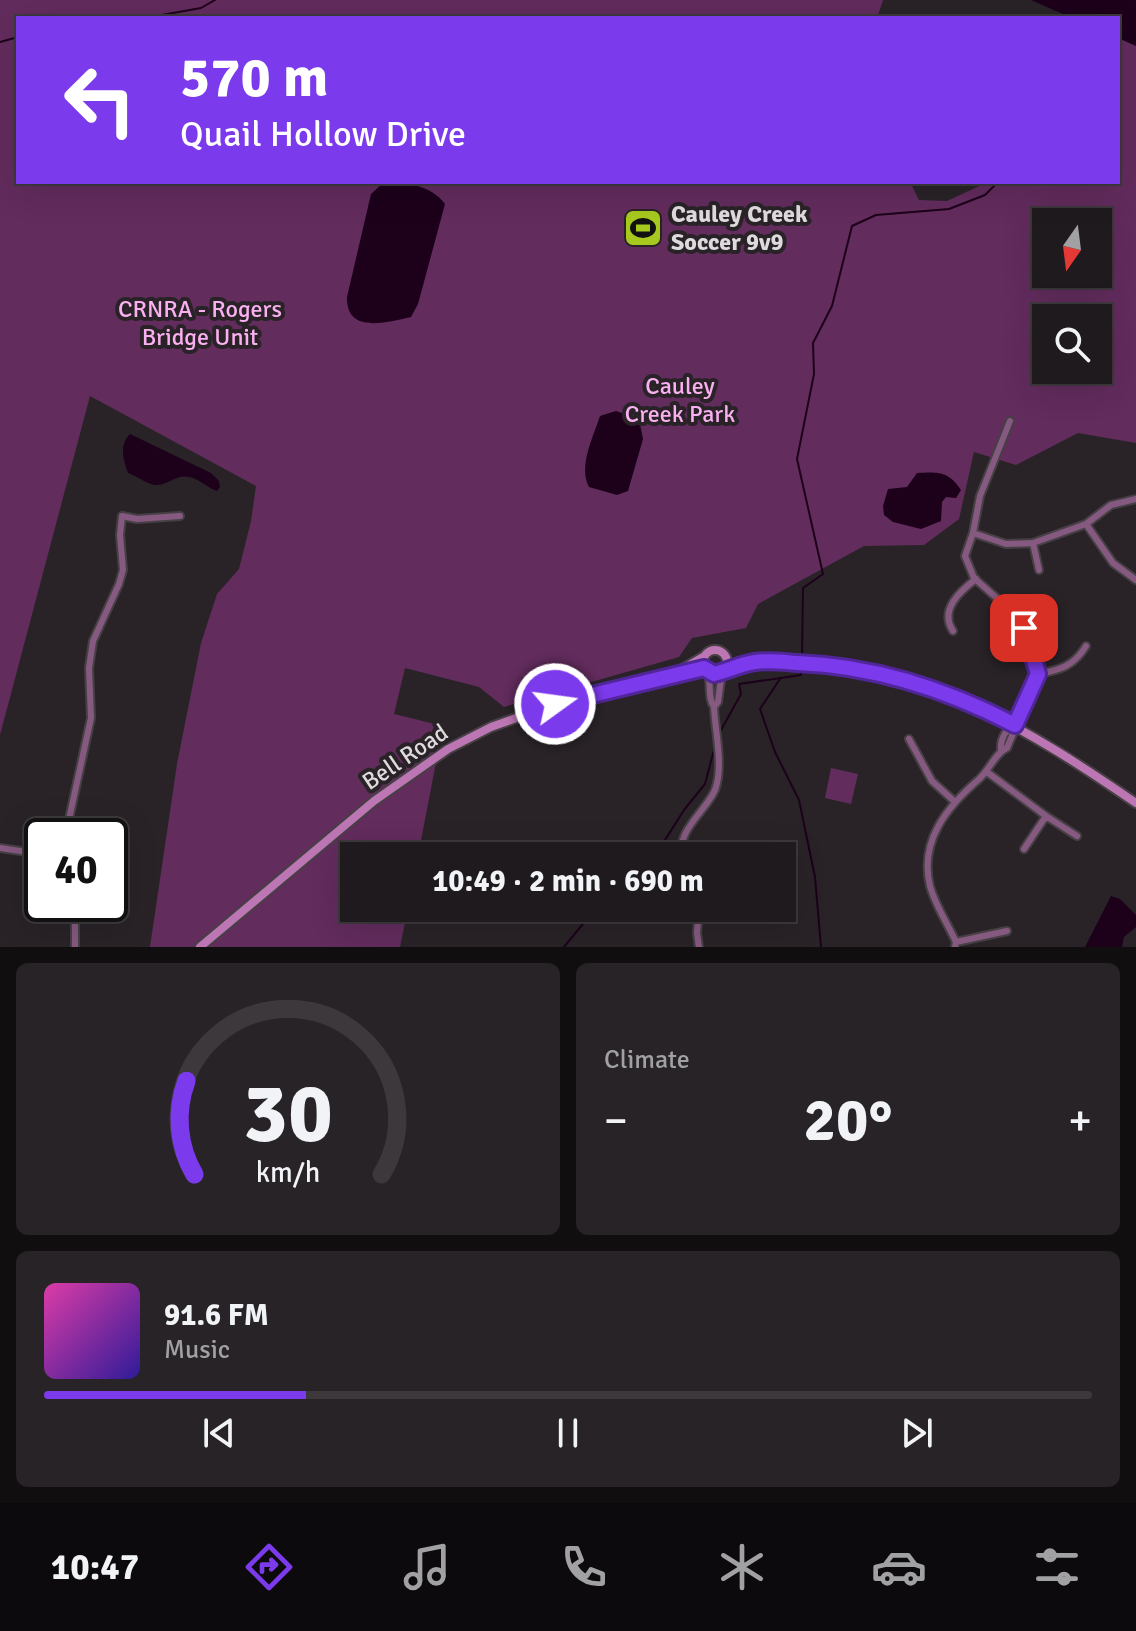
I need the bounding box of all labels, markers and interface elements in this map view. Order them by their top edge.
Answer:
text: 570 m [180,43,328,112]
icon: left [48,48,152,152]
text: Quail Hollow Drive [180,112,466,157]
place label: Cauley Creek Soccer 9v9 [671,199,808,257]
sports icon: Cauley Creek Soccer 9v9 [622,207,664,249]
north arrow [1032,208,1112,288]
map controls [1032,208,1112,384]
park label: CRNRA - Rogers Bridge Unit [118,294,282,352]
button: search [1032,304,1112,384]
park label: Cauley Creek Park [625,371,735,429]
pin [990,594,1058,662]
icon: arrive [1002,606,1046,650]
position arrow [513,662,597,746]
street label: Bell Road [356,717,454,797]
speed limit sign: 40 [24,818,128,922]
text: 10:49 · 2 min · 690 m [432,863,704,900]
text: Climate [604,1044,690,1076]
text: 30 [243,1063,333,1165]
text: 20° [804,1084,892,1158]
text: − [604,1094,628,1148]
text: + [1068,1094,1092,1148]
text: km/h [256,1155,320,1190]
text: 91.6 FM [164,1297,269,1334]
text: Music [164,1334,230,1366]
icon: previous [197,1411,241,1455]
icon: pause [546,1411,590,1455]
icon: next [895,1411,939,1455]
icon: directions [241,1539,297,1595]
icon: music [399,1539,455,1595]
icon: phone [556,1539,612,1595]
icon: climate [714,1539,770,1595]
icon: car [871,1539,927,1595]
icon: filters [1029,1539,1085,1595]
text: 10:47 [51,1545,139,1590]

